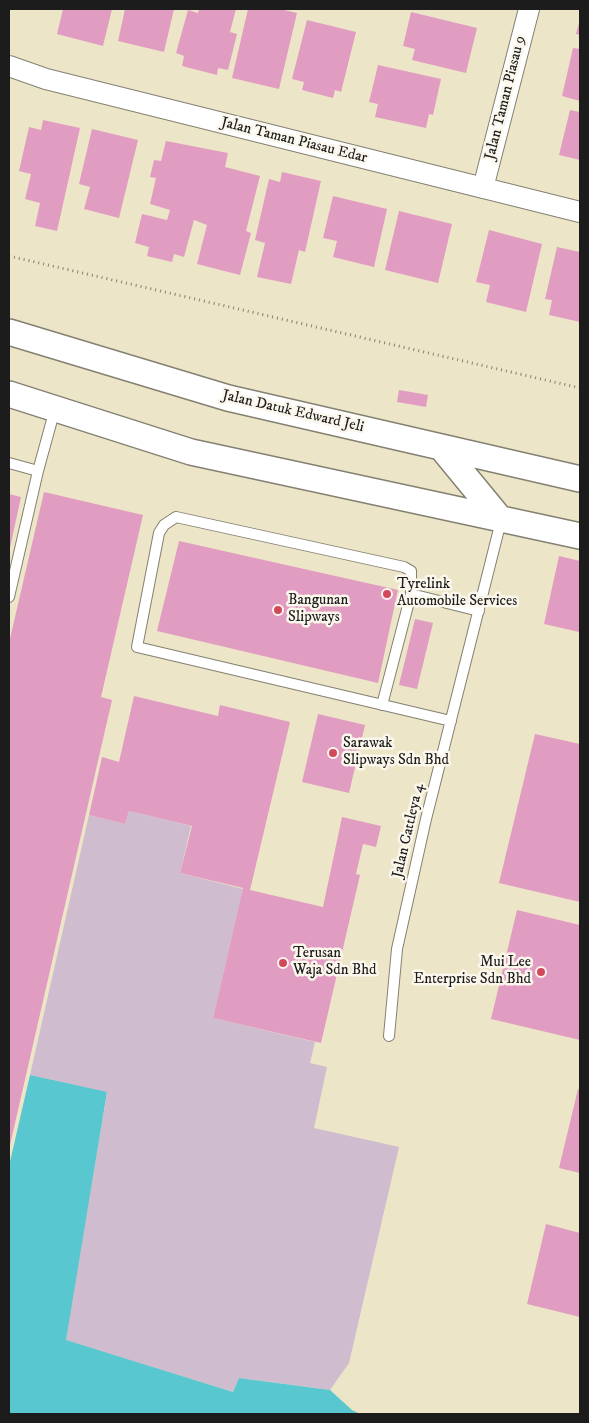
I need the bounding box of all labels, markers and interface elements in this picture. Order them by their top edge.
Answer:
street label: Jalan Taman Piasau 9 [482,34,530,162]
street label: Jalan Taman Piasau Edar [219,114,369,168]
street label: Jalan Datuk Edward Jeli [220,387,366,437]
place label: Tyrelink Automobile Services [397,576,517,611]
marker: Tyrelink Automobile Services [381,588,393,600]
place label: Bangunan Slipways [288,592,348,627]
marker: Bangunan Slipways [272,604,284,616]
place label: Sarawak Slipways Sdn Bhd [343,735,449,770]
marker: Sarawak Slipways Sdn Bhd [327,747,339,759]
street label: Jalan Cattleya 4 [389,782,429,880]
place label: Terusan Waja Sdn Bhd [293,945,377,980]
place label: Mui Lee Enterprise Sdn Bhd [414,954,531,989]
marker: Terusan Waja Sdn Bhd [277,957,289,969]
marker: Mui Lee Enterprise Sdn Bhd [535,966,547,978]

